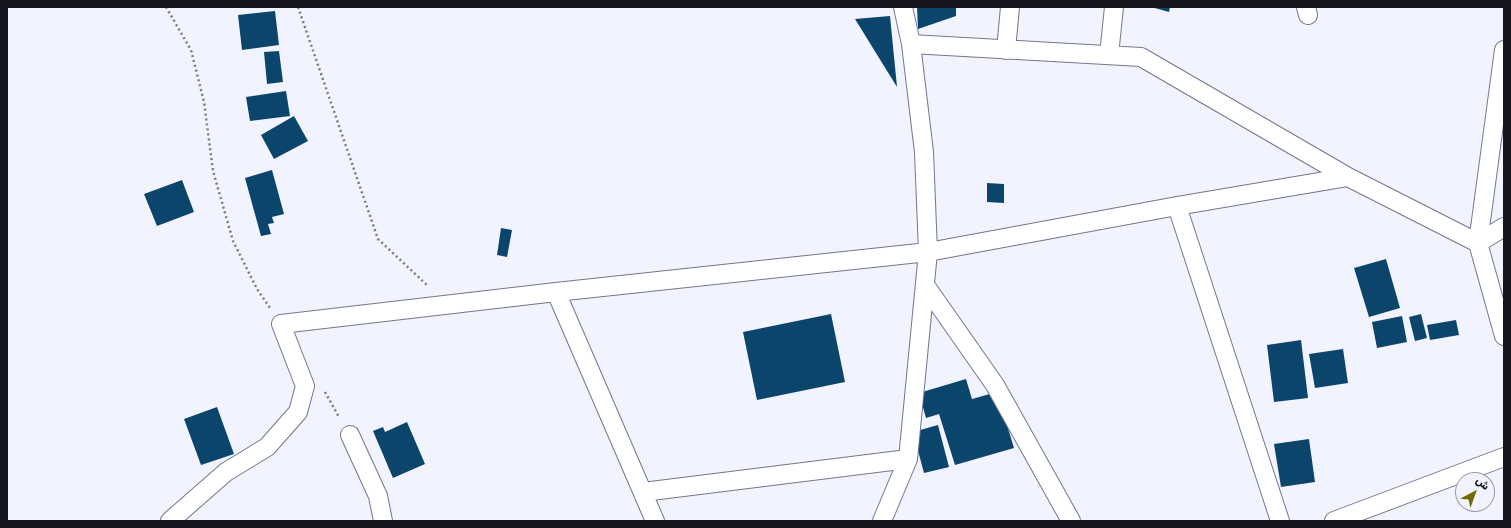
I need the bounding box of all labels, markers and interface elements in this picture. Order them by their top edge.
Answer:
north arrow [1455,472,1495,512]
text: ش [1473,474,1492,493]

